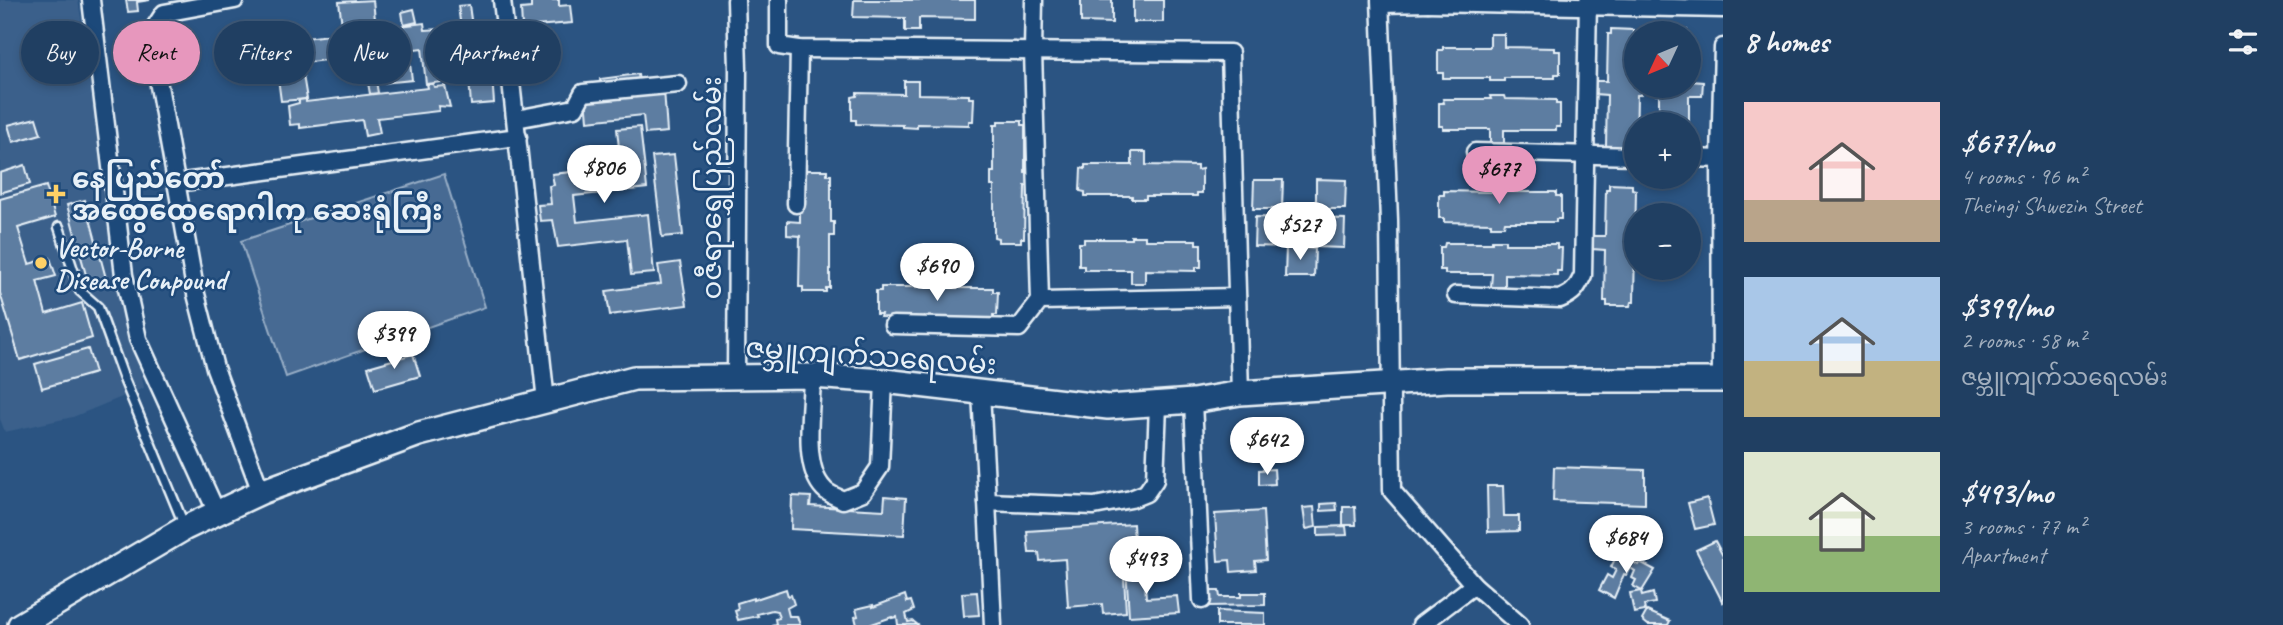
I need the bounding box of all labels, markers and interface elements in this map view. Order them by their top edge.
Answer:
chip: Buy [21,21,99,84]
chip: Rent [113,21,200,84]
chip: Filters [214,21,314,84]
chip: New [328,21,411,84]
chip: Apartment [425,21,561,84]
north arrow [1624,21,1701,98]
map controls [1624,21,1701,280]
text: 8 homes [1744,23,1829,61]
icon: filters [2224,23,2262,61]
street label: ဝဇီရာရွှေပြည်လမ်း [693,76,734,300]
button: + [1624,112,1701,189]
text: $677/mo [1961,124,2054,162]
icon: home [1800,130,1884,214]
pin: $806 [563,146,645,205]
pin: $677 [1458,146,1540,206]
text: $806 [583,153,625,182]
text: $677 [1478,154,1520,183]
place label: နေပြည်တော် အထွေထွေရောဂါကု ဆေးရုံကြီး [72,159,443,233]
text: 4 rooms · 96 m² [1961,162,2085,191]
marker: နေပြည်တော် အထွေထွေရောဂါကု ဆေးရုံကြီး [46,184,66,204]
text: Theingi Shwezin Street [1961,191,2142,220]
pin: $527 [1259,202,1341,262]
button: − [1624,203,1701,280]
text: $527 [1280,210,1320,239]
place label: Vector-Borne Disease Conpound [55,230,230,297]
pin: $690 [896,244,978,303]
text: $690 [916,251,958,280]
marker: Vector-Borne Disease Conpound [33,255,49,271]
text: $399/mo [1961,288,2053,326]
icon: home [1800,305,1884,389]
pin: $399 [353,312,435,371]
text: $399 [374,319,414,348]
text: 2 rooms · 58 m² [1961,326,2085,355]
street label: ဇမ္ဘူကျက်သရေလမ်း [744,329,998,387]
text: ဇမ္ဘူကျက်သရေလမ်း [1961,363,2168,392]
pin: $642 [1226,418,1308,477]
text: $642 [1246,425,1288,454]
text: $493/mo [1961,474,2053,512]
icon: home [1800,480,1884,564]
text: 3 rooms · 77 m² [1961,512,2085,541]
pin: $684 [1585,516,1667,575]
text: $684 [1605,523,1647,552]
pin: $493 [1105,536,1187,596]
text: Apartment [1961,541,2046,570]
text: $493 [1125,544,1167,573]

